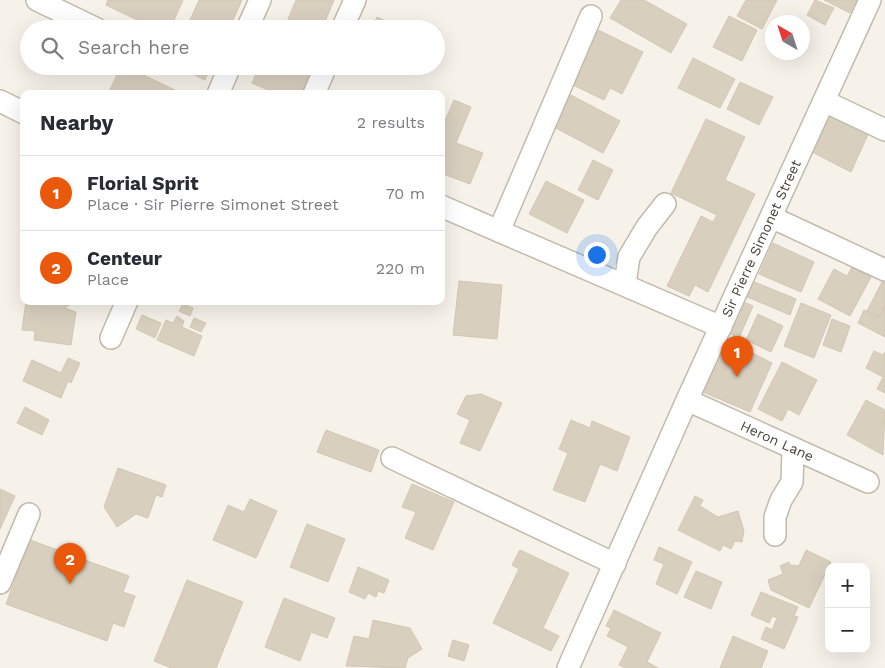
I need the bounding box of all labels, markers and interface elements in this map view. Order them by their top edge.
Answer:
north arrow [765,15,810,60]
search box [20,20,445,75]
icon: search [38,34,66,62]
text: Search here [78,36,189,59]
text: Nearby [40,110,113,135]
text: 2 results [357,113,425,132]
street label: Sir Pierre Simonet Street [718,157,804,319]
text: Florial Sprit [87,172,198,195]
text: 1 [53,184,59,203]
text: 70 m [386,184,425,203]
text: Place · Sir Pierre Simonet Street [87,195,339,214]
your location [584,242,610,268]
text: Centeur [87,247,162,270]
text: 2 [51,259,61,278]
text: 220 m [376,259,425,278]
text: Place [87,270,129,289]
pin: 1 [721,336,753,377]
street label: Heron Lane [738,417,816,464]
pin: 2 [54,543,86,584]
map controls [825,563,870,653]
button: + [825,563,870,608]
button: − [825,608,870,653]

